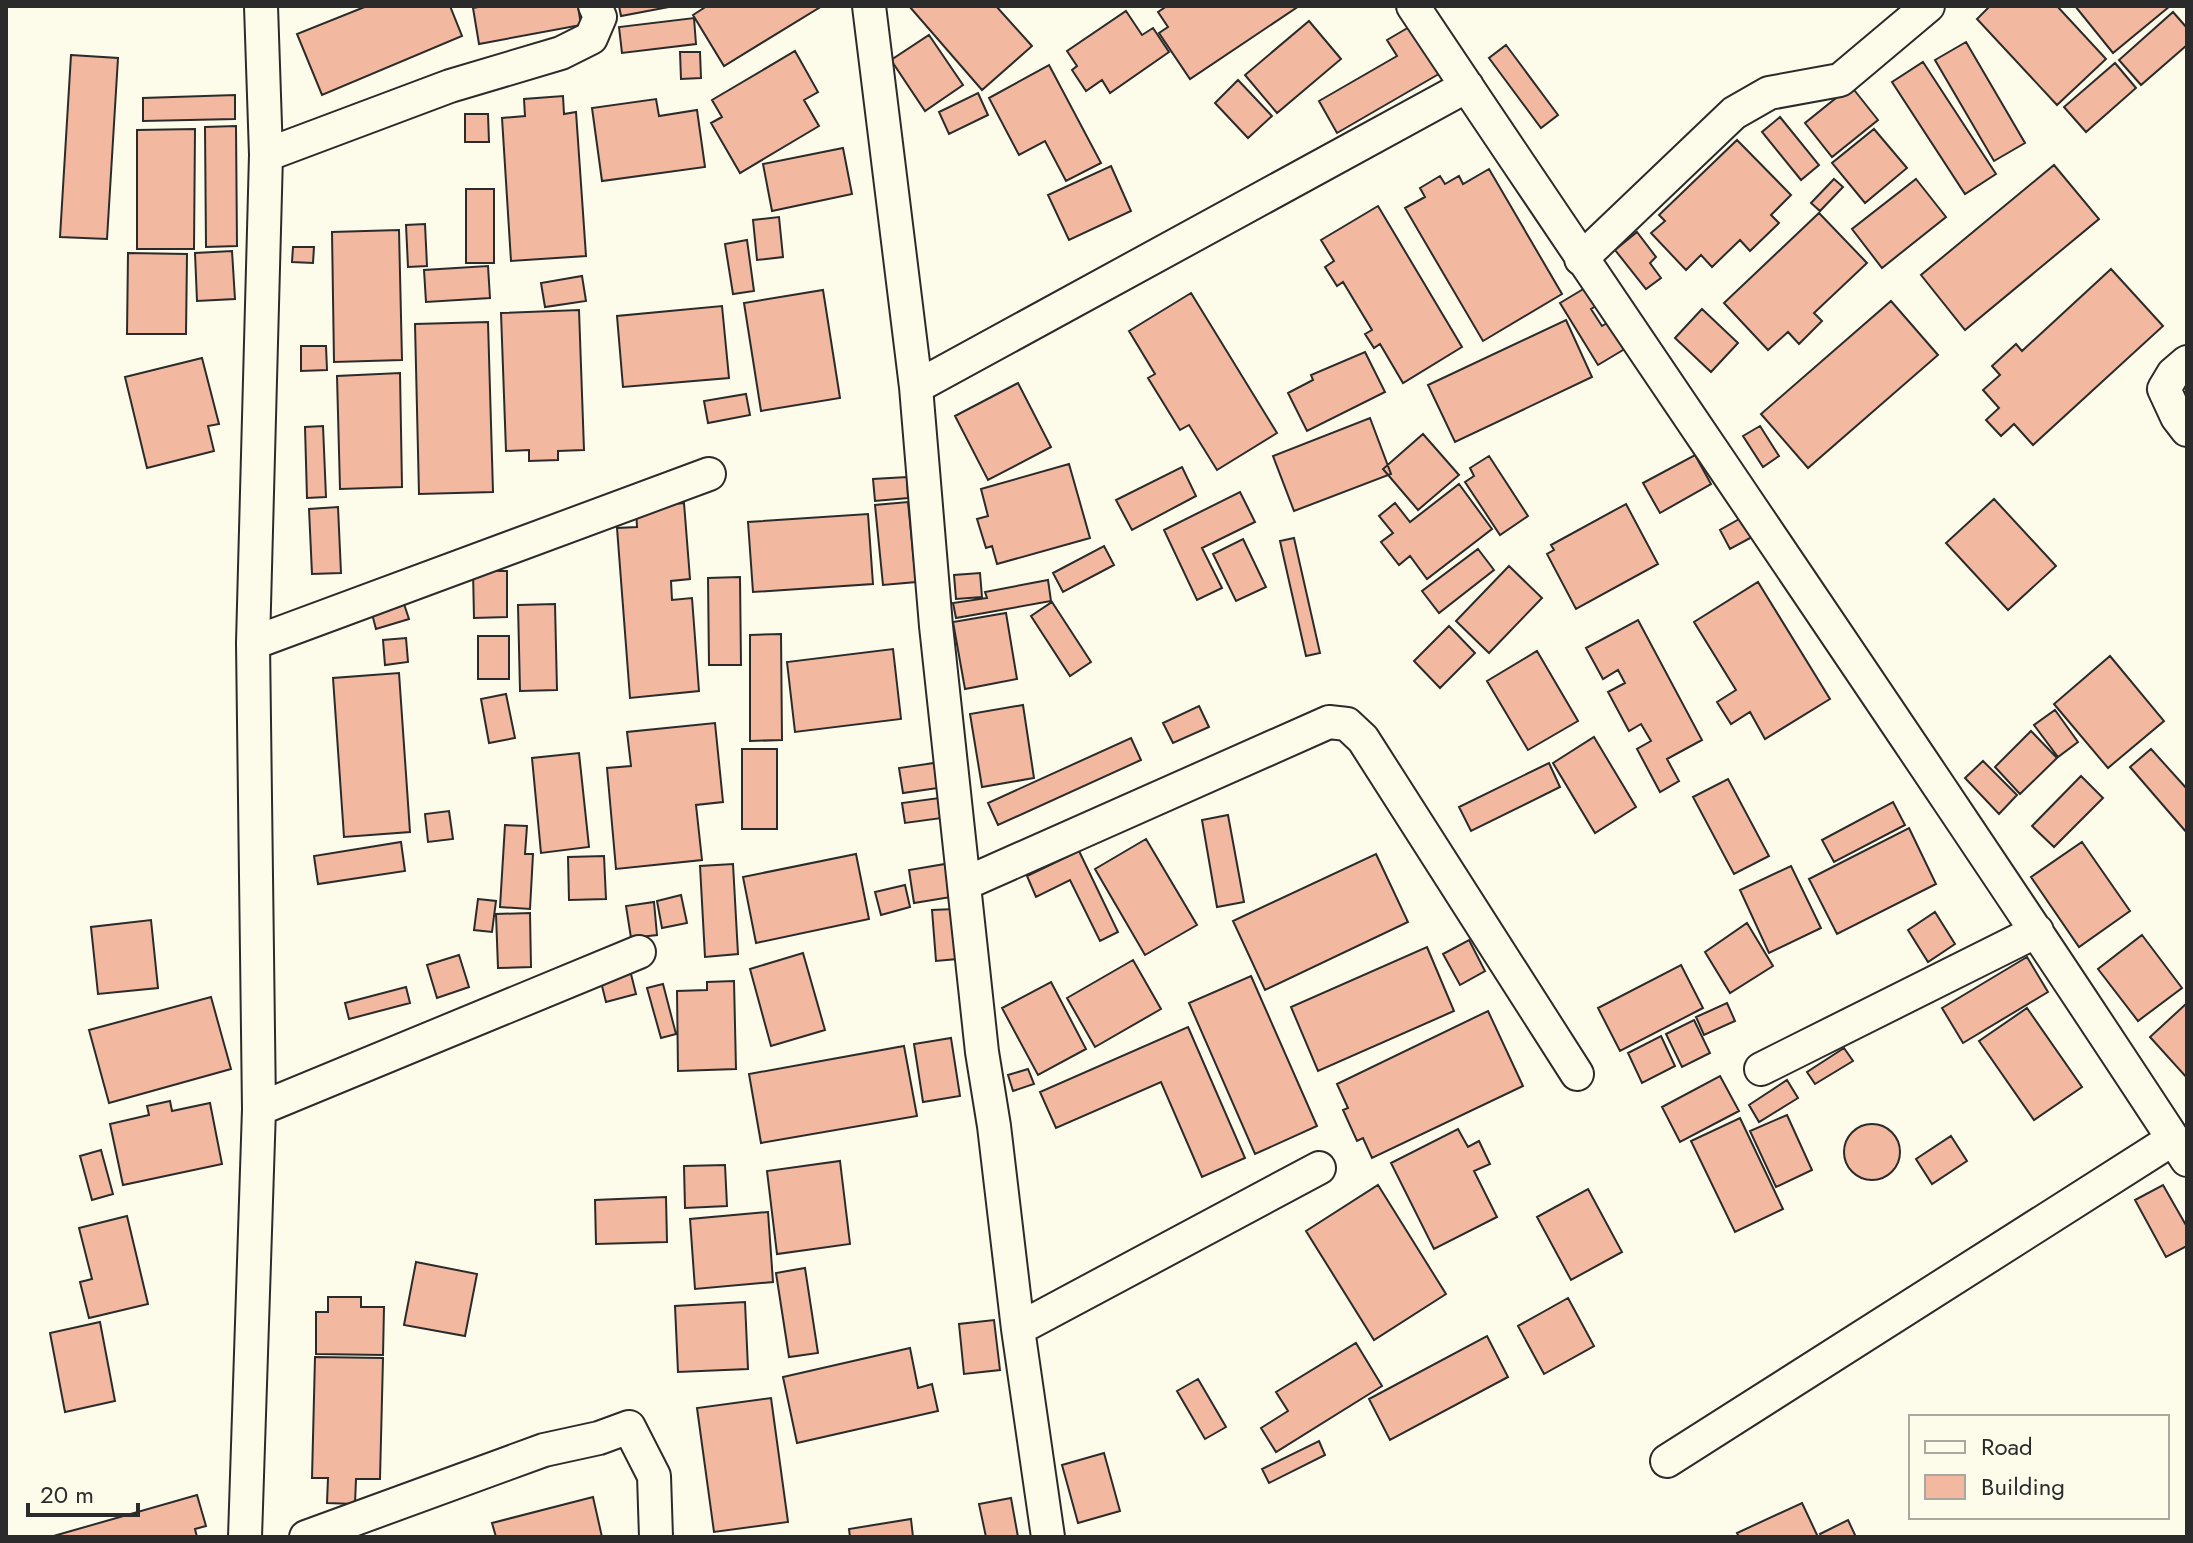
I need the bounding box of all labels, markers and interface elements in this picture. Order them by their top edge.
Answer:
legend [1909,1415,2169,1519]
text: Road [1981,1429,2033,1464]
scale bar [28,1467,138,1517]
text: Building [1981,1469,2065,1504]
text: 20 m [40,1477,94,1512]

